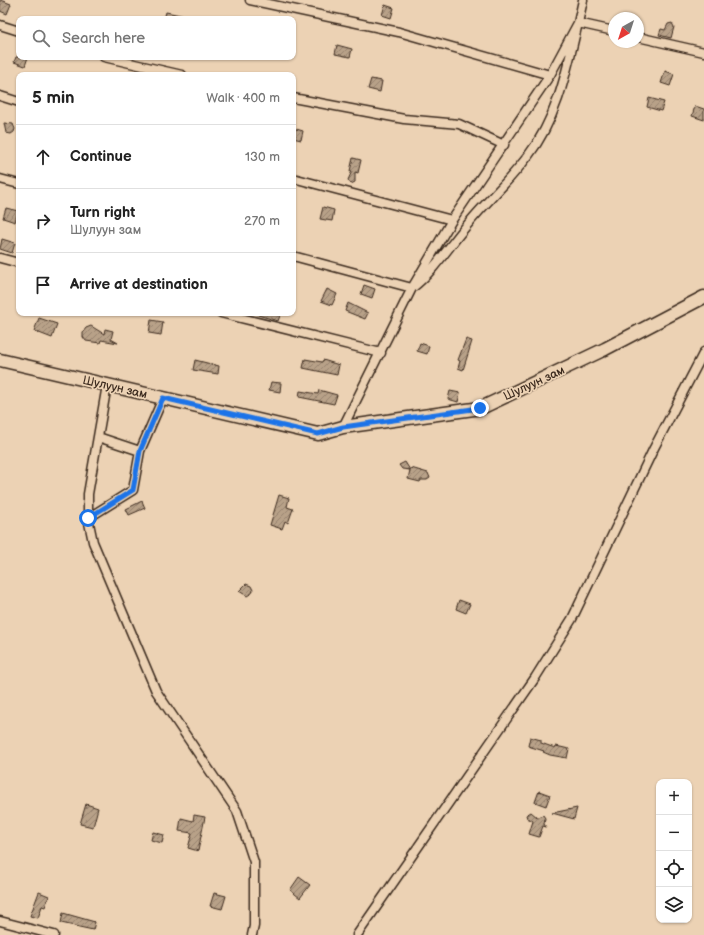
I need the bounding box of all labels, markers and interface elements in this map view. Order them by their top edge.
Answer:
north arrow [608,12,644,48]
search box [16,16,296,60]
icon: search [30,27,52,49]
text: Search here [62,29,145,48]
text: 5 min [32,88,75,108]
text: Walk · 400 m [206,90,280,106]
icon: ahead [32,146,54,168]
text: Continue [70,147,132,166]
text: 130 m [245,149,280,165]
text: Turn right [70,203,135,222]
icon: right [32,210,54,232]
text: 270 m [244,213,280,229]
text: Шулуун зам [70,222,141,238]
icon: arrive [32,274,54,296]
text: Arrive at destination [70,275,208,294]
street label: Шулуун зам [501,363,567,404]
street label: Шулуун зам [81,373,149,402]
route end [471,399,489,417]
route start [79,509,97,527]
map controls [656,779,692,923]
button: + [656,779,692,815]
button: − [656,815,692,851]
button: locate [656,851,692,887]
button: layers [656,887,692,923]

